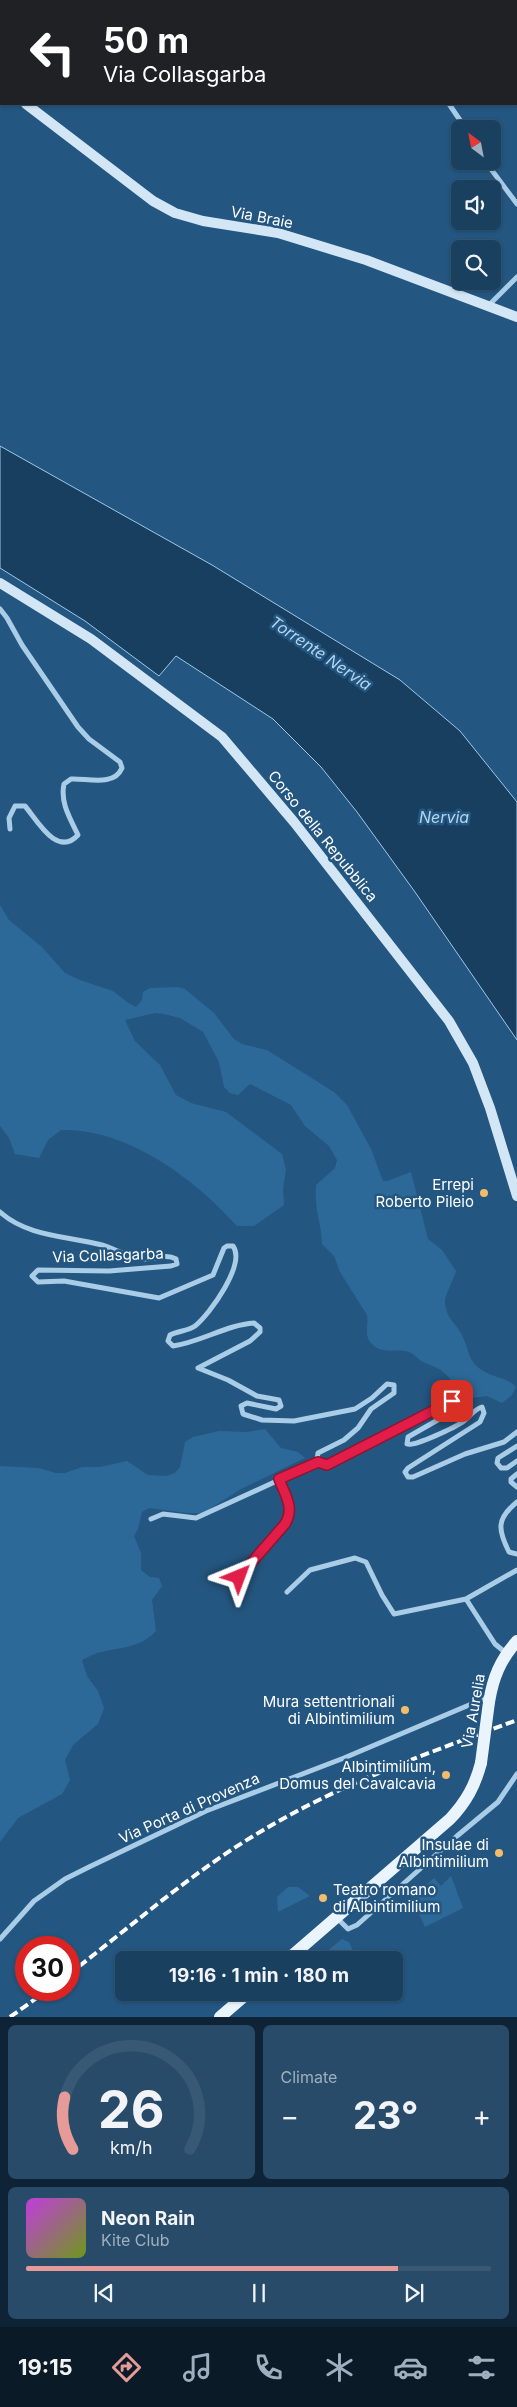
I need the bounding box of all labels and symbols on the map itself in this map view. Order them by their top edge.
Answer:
north arrow [451,120,501,170]
street label: Via Braie [229,202,295,232]
water label: Torrente Nervia [266,612,376,695]
street label: Corso della Repubblica [264,766,382,906]
water label: Nervia [419,807,469,827]
place label: Errepi Roberto Pileio [376,1175,474,1211]
marker: Errepi Roberto Pileio [478,1187,490,1199]
street label: Via Collasgarba [52,1244,164,1266]
pin [431,1380,473,1422]
position arrow [212,1550,264,1602]
street label: Via Aurelia [457,1672,489,1750]
place label: Mura settentrionali di Albintimilium [263,1692,395,1728]
marker: Mura settentrionali di Albintimilium [399,1704,411,1716]
place label: Albintimilium, Domus del Cavalcavia [279,1757,436,1793]
street label: Via Porta di Provenza [116,1768,262,1848]
marker: Albintimilium, Domus del Cavalcavia [440,1769,452,1781]
place label: Insulae di Albintimilium [399,1835,489,1871]
marker: Insulae di Albintimilium [493,1847,505,1859]
place label: Teatro romano di Albintimilium [333,1880,440,1916]
marker: Teatro romano di Albintimilium [317,1892,329,1904]
speed limit sign: 30 [15,1936,80,2001]

